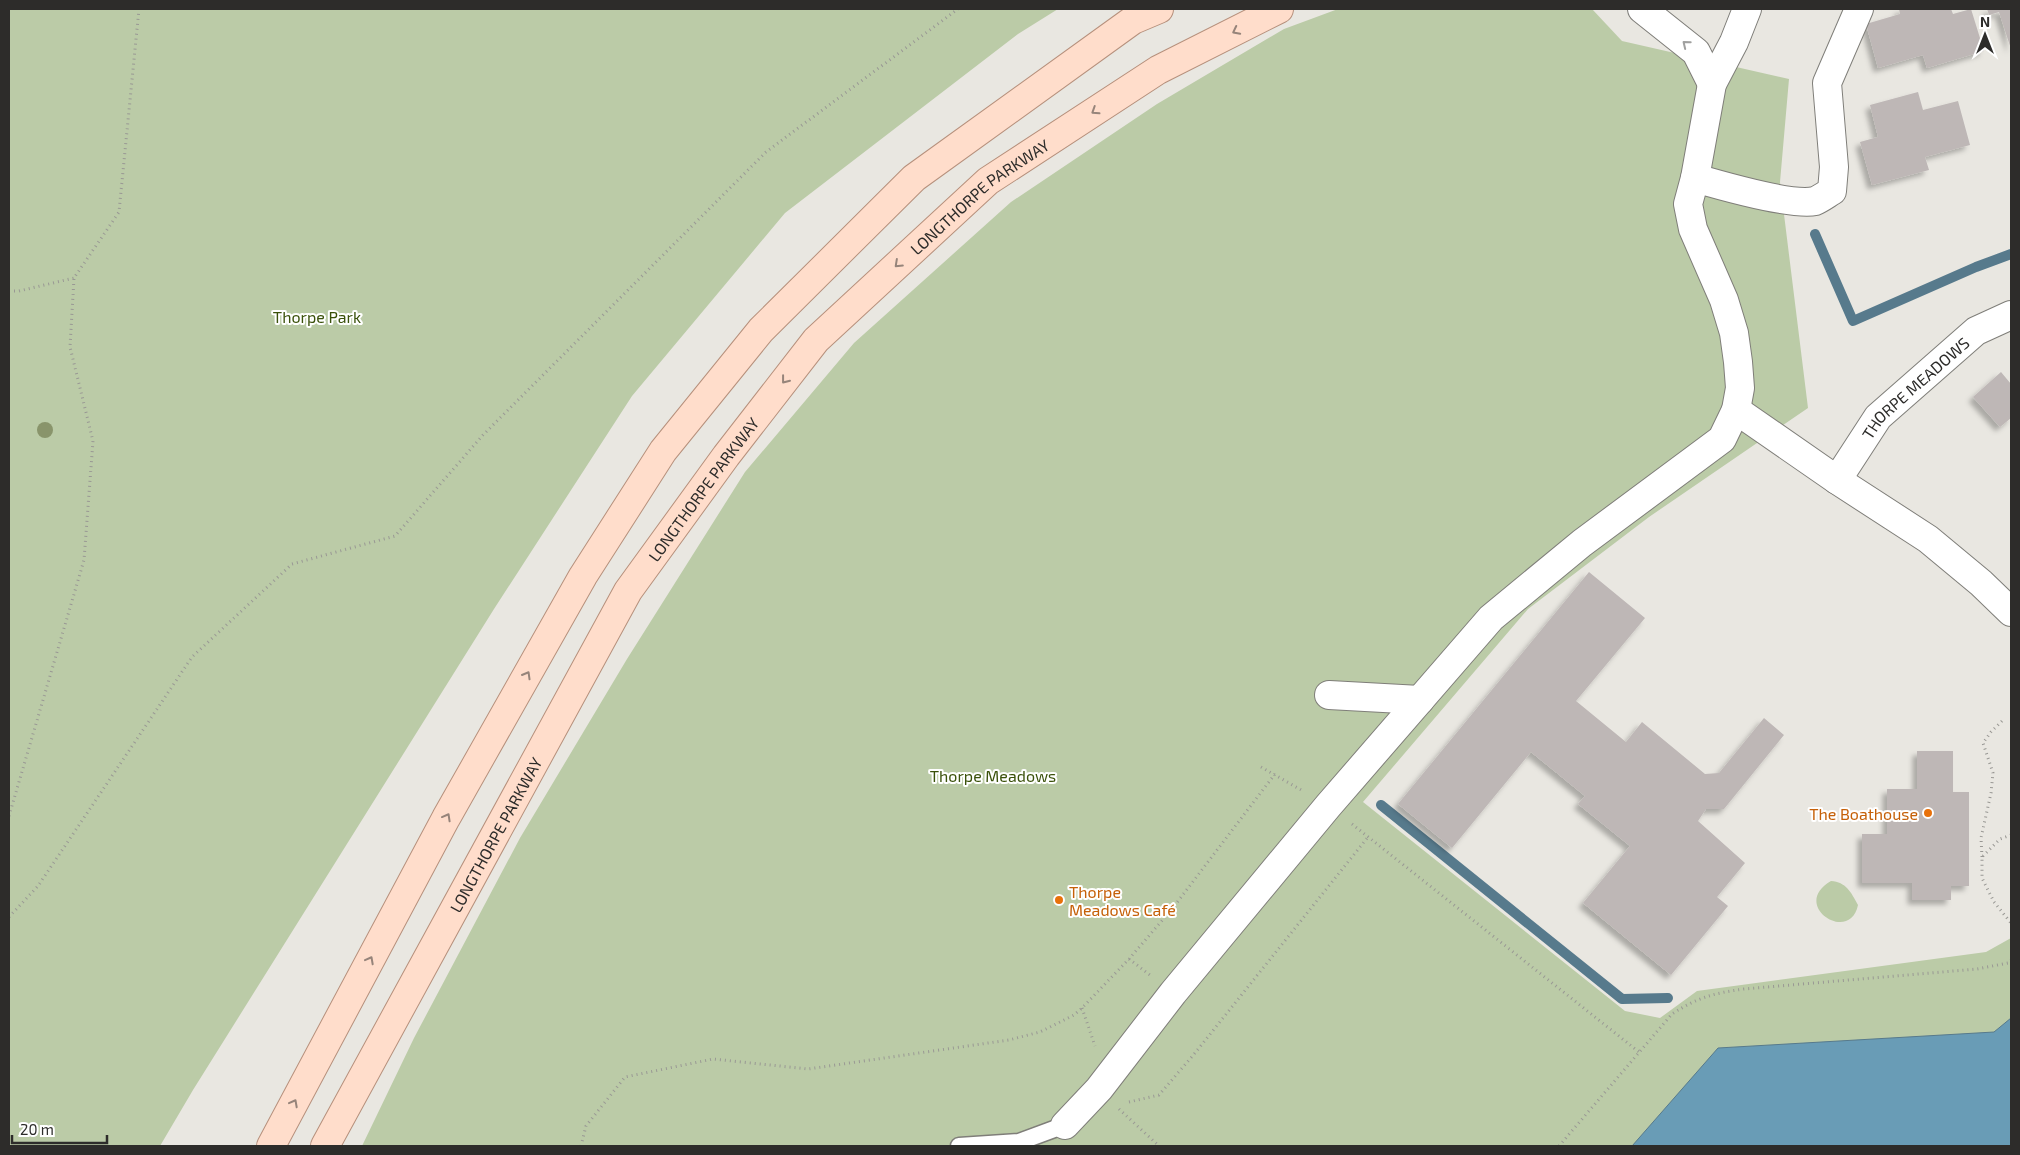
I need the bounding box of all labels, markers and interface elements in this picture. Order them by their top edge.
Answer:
north arrow [1960,10,2010,60]
text: N [1980,13,1990,30]
one-way arrow [1232,24,1241,34]
one-way arrow [1683,41,1692,50]
one-way arrow [1091,105,1100,114]
street label: LONGTHORPE PARKWAY [906,134,1052,258]
one-way arrow [895,258,904,267]
park label: Thorpe Park [273,307,361,326]
street label: THORPE MEADOWS [1857,332,1972,442]
one-way arrow [783,374,791,383]
street label: LONGTHORPE PARKWAY [644,413,762,564]
one-way arrow [521,672,531,681]
street label: LONGTHORPE PARKWAY [445,754,545,915]
park label: Thorpe Meadows [930,766,1056,785]
place label: The Boathouse [1809,804,1918,823]
marker: The Boathouse [1922,807,1934,819]
one-way arrow [441,813,451,822]
place label: Thorpe Meadows Café [1069,882,1176,919]
marker: Thorpe Meadows Café [1053,894,1065,906]
one-way arrow [364,956,374,965]
one-way arrow [288,1100,298,1109]
scale bar [12,1112,108,1144]
text: 20 m [20,1120,54,1138]

